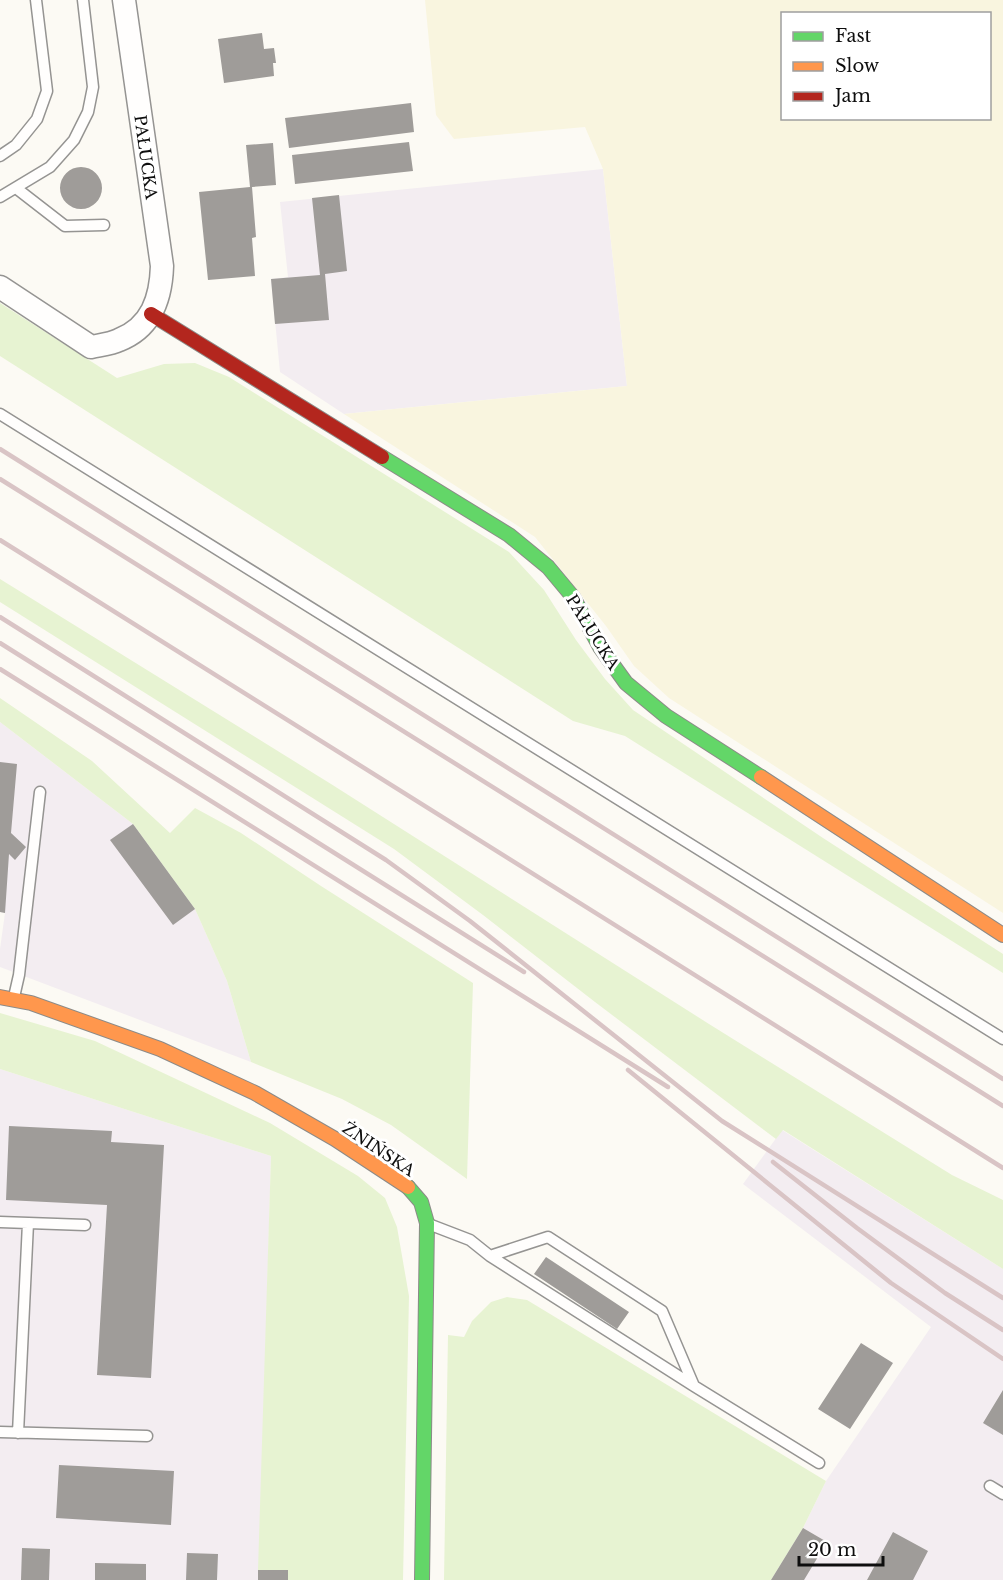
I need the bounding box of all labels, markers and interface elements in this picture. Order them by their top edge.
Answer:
legend [781,12,991,120]
text: Fast [835,25,872,47]
text: Slow [835,55,880,77]
text: Jam [833,85,871,107]
street label: PAŁUCKA [130,114,162,201]
street label: PAŁUCKA [562,591,624,674]
street label: ŻNIŃSKA [339,1118,419,1181]
scale bar [799,1529,883,1567]
text: 20 m [808,1539,856,1561]

